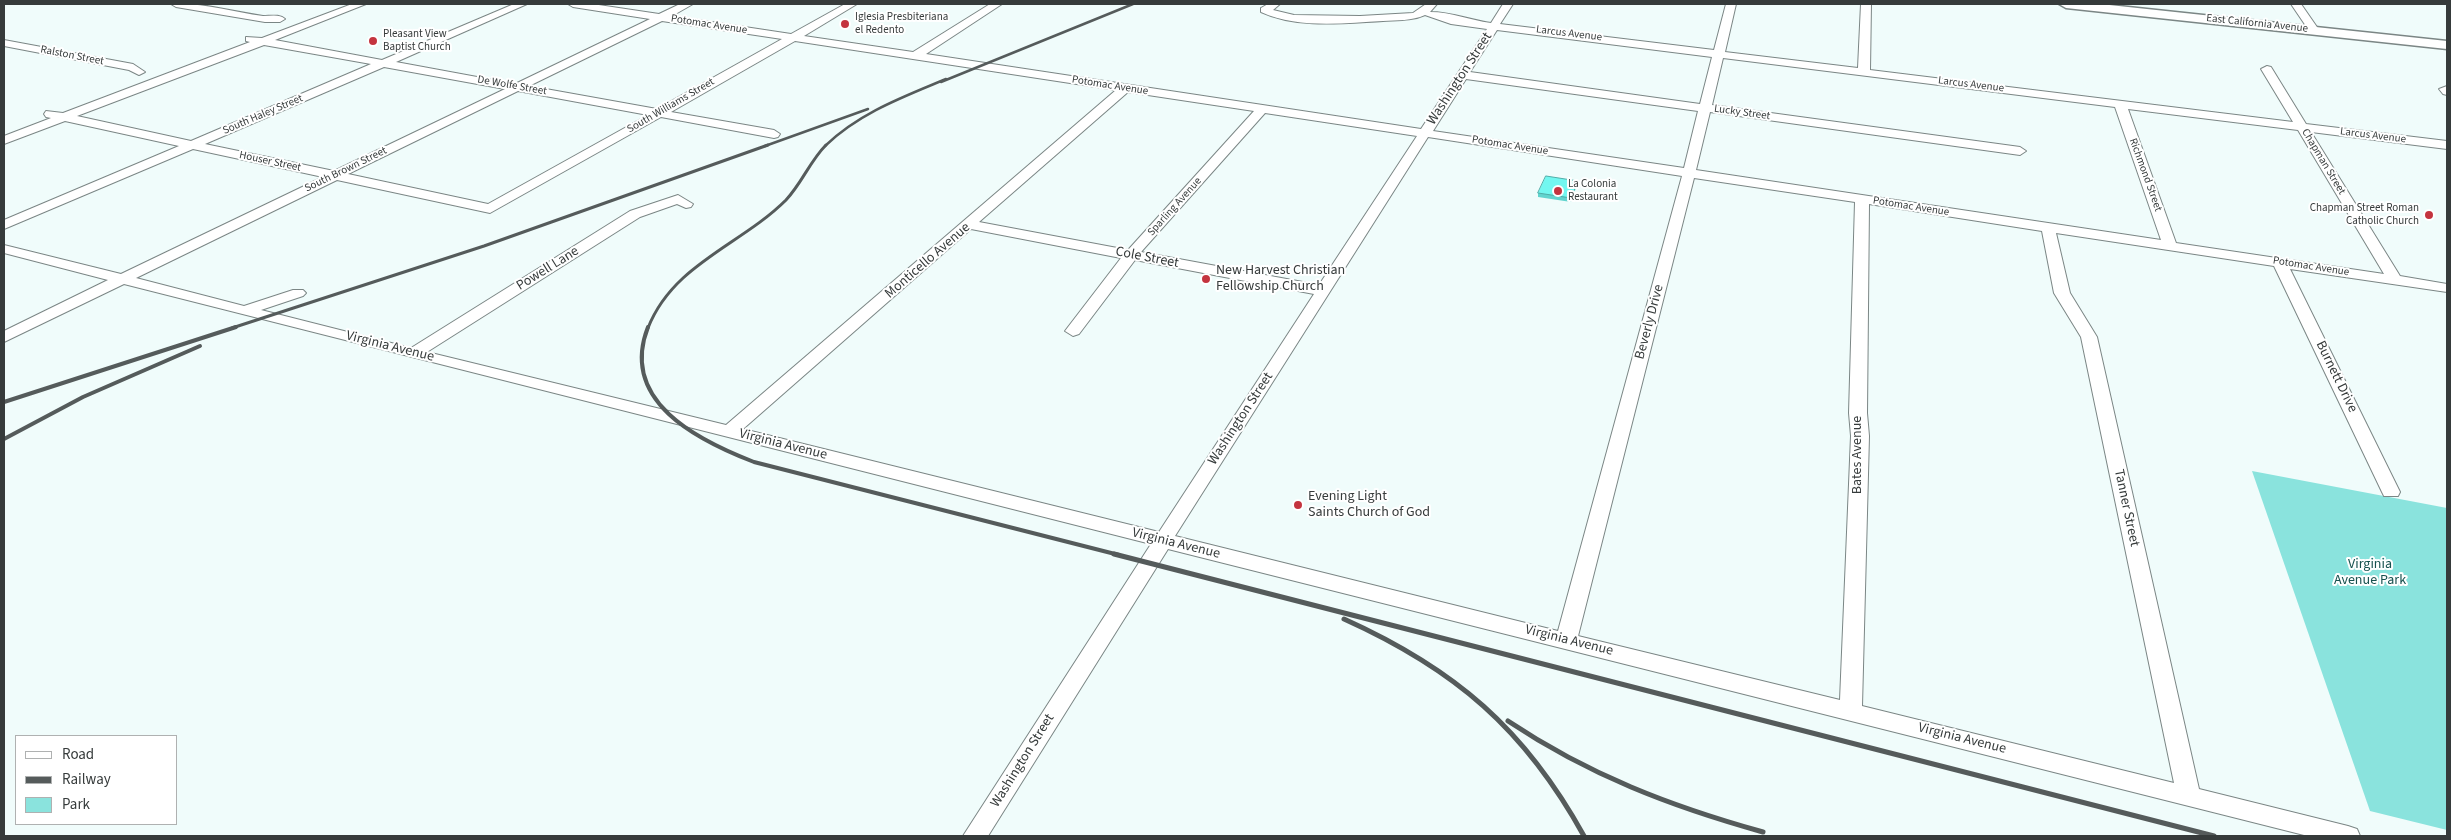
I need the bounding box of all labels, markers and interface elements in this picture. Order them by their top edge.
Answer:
place label: Iglesia Presbiteriana el Redento [855,11,948,37]
street label: Potomac Avenue [670,12,748,38]
street label: East California Avenue [2205,12,2309,36]
marker: Iglesia Presbiteriana el Redento [839,18,851,30]
street label: Larcus Avenue [1535,23,1603,45]
place label: Pleasant View Baptist Church [383,28,451,54]
street label: Washington Street [1424,30,1496,128]
marker: Pleasant View Baptist Church [367,35,379,47]
street label: Ralston Street [39,43,105,69]
street label: De Wolfe Street [476,73,548,99]
street label: Potomac Avenue [1071,73,1149,99]
street label: Larcus Avenue [1937,74,2005,96]
street label: South Williams Street [625,76,717,136]
street label: South Haley Street [221,92,305,138]
street label: Lucky Street [1713,103,1771,123]
street label: Larcus Avenue [2339,125,2407,147]
street label: Chapman Street [2298,127,2348,197]
street label: Potomac Avenue [1471,133,1549,159]
street label: Richmond Street [2126,137,2164,213]
street label: South Brown Street [303,144,389,196]
street label: Houser Street [238,149,302,175]
street label: Sparling Avenue [1145,175,1205,239]
place label: La Colonia Restaurant [1568,178,1618,204]
marker: La Colonia Restaurant [1552,185,1564,197]
street label: Potomac Avenue [1872,194,1950,220]
place label: Chapman Street Roman Catholic Church [2310,202,2419,228]
marker: Chapman Street Roman Catholic Church [2423,209,2435,221]
street label: Monticello Avenue [882,219,974,303]
street label: Powell Lane [514,243,582,295]
street label: Cole Street [1114,244,1180,272]
street label: Potomac Avenue [2272,254,2350,280]
place label: New Harvest Christian Fellowship Church [1216,263,1345,296]
marker: New Harvest Christian Fellowship Church [1200,273,1212,285]
street label: Beverly Drive [1632,283,1668,361]
street label: Virginia Avenue [344,328,436,366]
street label: Burnett Drive [2311,338,2361,416]
street label: Washington Street [1205,370,1277,468]
street label: Bates Avenue [1850,416,1866,494]
street label: Virginia Avenue [737,426,829,464]
street label: Tanner Street [2110,468,2142,548]
place label: Evening Light Saints Church of God [1308,489,1430,522]
marker: Evening Light Saints Church of God [1292,499,1304,511]
street label: Virginia Avenue [1130,525,1222,563]
park label: Virginia Avenue Park [2334,557,2406,590]
street label: Virginia Avenue [1523,622,1615,660]
street label: Washington Street [987,711,1059,811]
street label: Virginia Avenue [1916,720,2008,758]
legend [15,735,178,825]
text: Road [62,744,94,765]
text: Railway [62,769,111,790]
text: Park [62,794,90,815]

